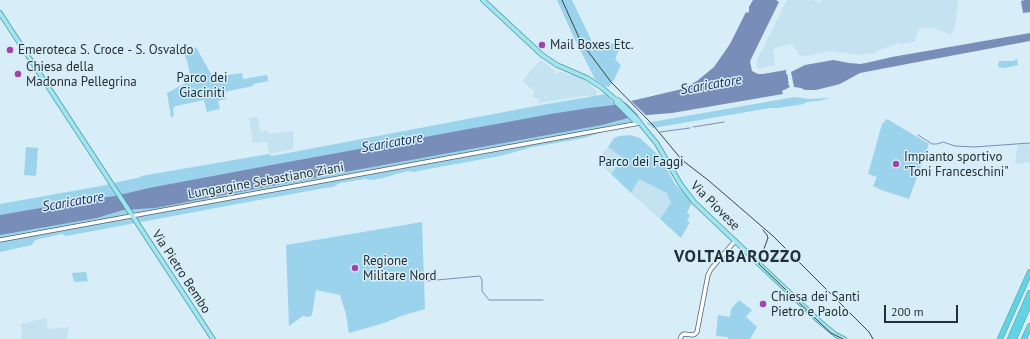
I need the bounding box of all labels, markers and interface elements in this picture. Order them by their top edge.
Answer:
place label: Mail Boxes Etc. [550,37,634,53]
marker: Mail Boxes Etc. [537,40,547,50]
place label: Emeroteca S. Croce - S. Osvaldo [18,42,194,58]
marker: Emeroteca S. Croce - S. Osvaldo [5,45,15,55]
place label: Chiesa della Madonna Pellegrina [26,59,137,90]
marker: Chiesa della Madonna Pellegrina [13,69,23,79]
park label: Parco dei Giaciniti [177,70,227,101]
water label: Scaricatore [679,71,743,99]
water label: Scaricatore [360,129,424,157]
place label: Impianto sportivo "Toni Franceschini" [904,149,1009,180]
park label: Parco dei Faggi [599,154,683,170]
marker: Impianto sportivo "Toni Franceschini" [891,159,901,169]
street label: Lungargine Sebastiano Ziani [187,160,345,202]
street label: Via Piovese [687,178,743,234]
water label: Scaricatore [41,188,105,216]
street label: Via Pietro Bembo [148,227,214,317]
district label: VOLTABAROZZO [674,247,802,267]
place label: Regione Militare Nord [363,253,437,284]
marker: Regione Militare Nord [350,263,360,273]
place label: Chiesa dei Santi Pietro e Paolo [771,289,860,320]
scale bar [886,297,960,323]
marker: Chiesa dei Santi Pietro e Paolo [758,299,768,309]
text: 200 m [891,304,924,319]

